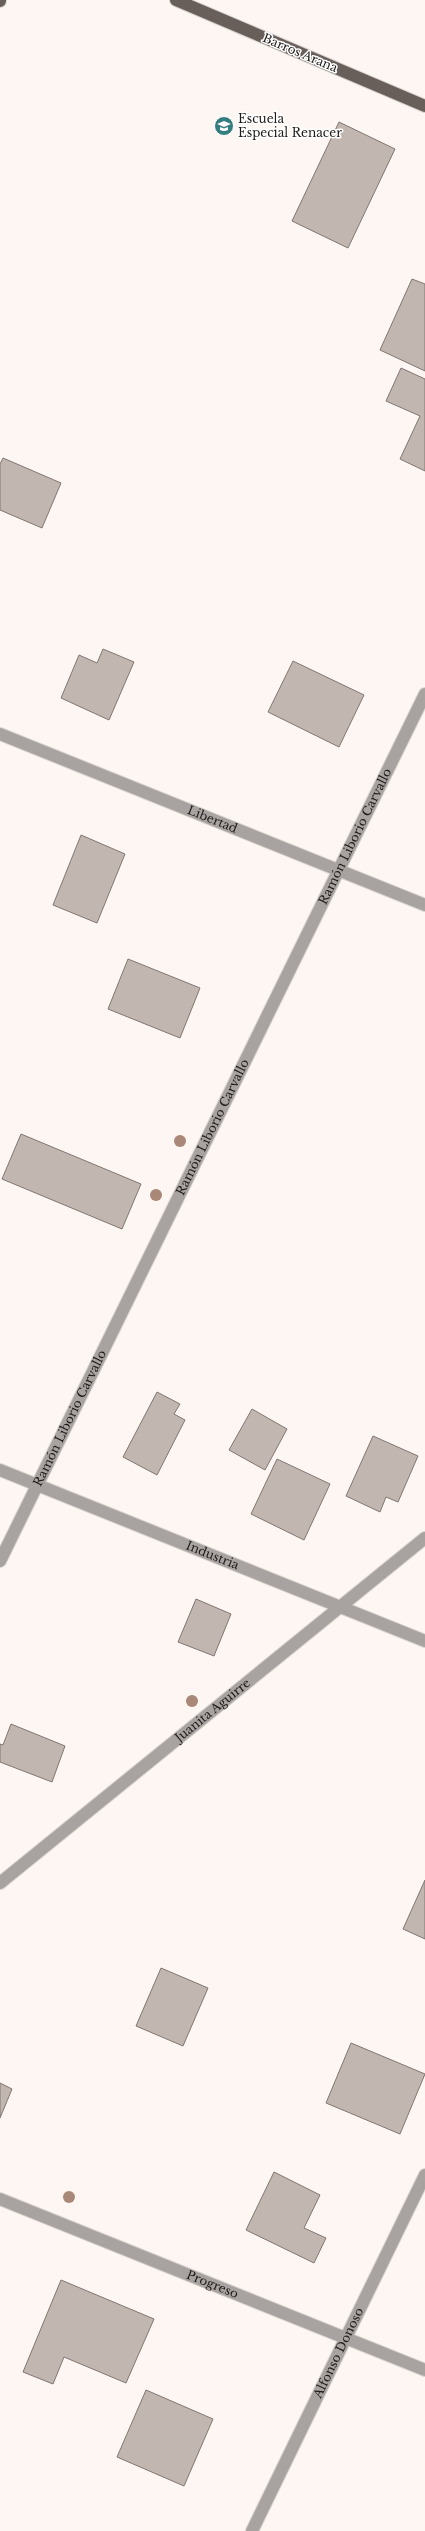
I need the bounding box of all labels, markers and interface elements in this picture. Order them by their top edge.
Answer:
street label: Barros Arana [260,30,340,75]
place label: Escuela Especial Renacer [238,111,342,140]
school or university icon: Escuela Especial Renacer [213,115,235,137]
street label: Ramón Liborio Carvallo [315,765,395,907]
street label: Libertad [185,802,240,836]
street label: Ramón Liborio Carvallo [172,1056,252,1198]
street label: Ramón Liborio Carvallo [30,1347,109,1489]
street label: Industria [184,1538,242,1573]
street label: Juanita Aguirre [170,1675,253,1746]
street label: Progreso [184,2267,241,2301]
street label: Alfonso Donoso [309,2305,366,2401]

